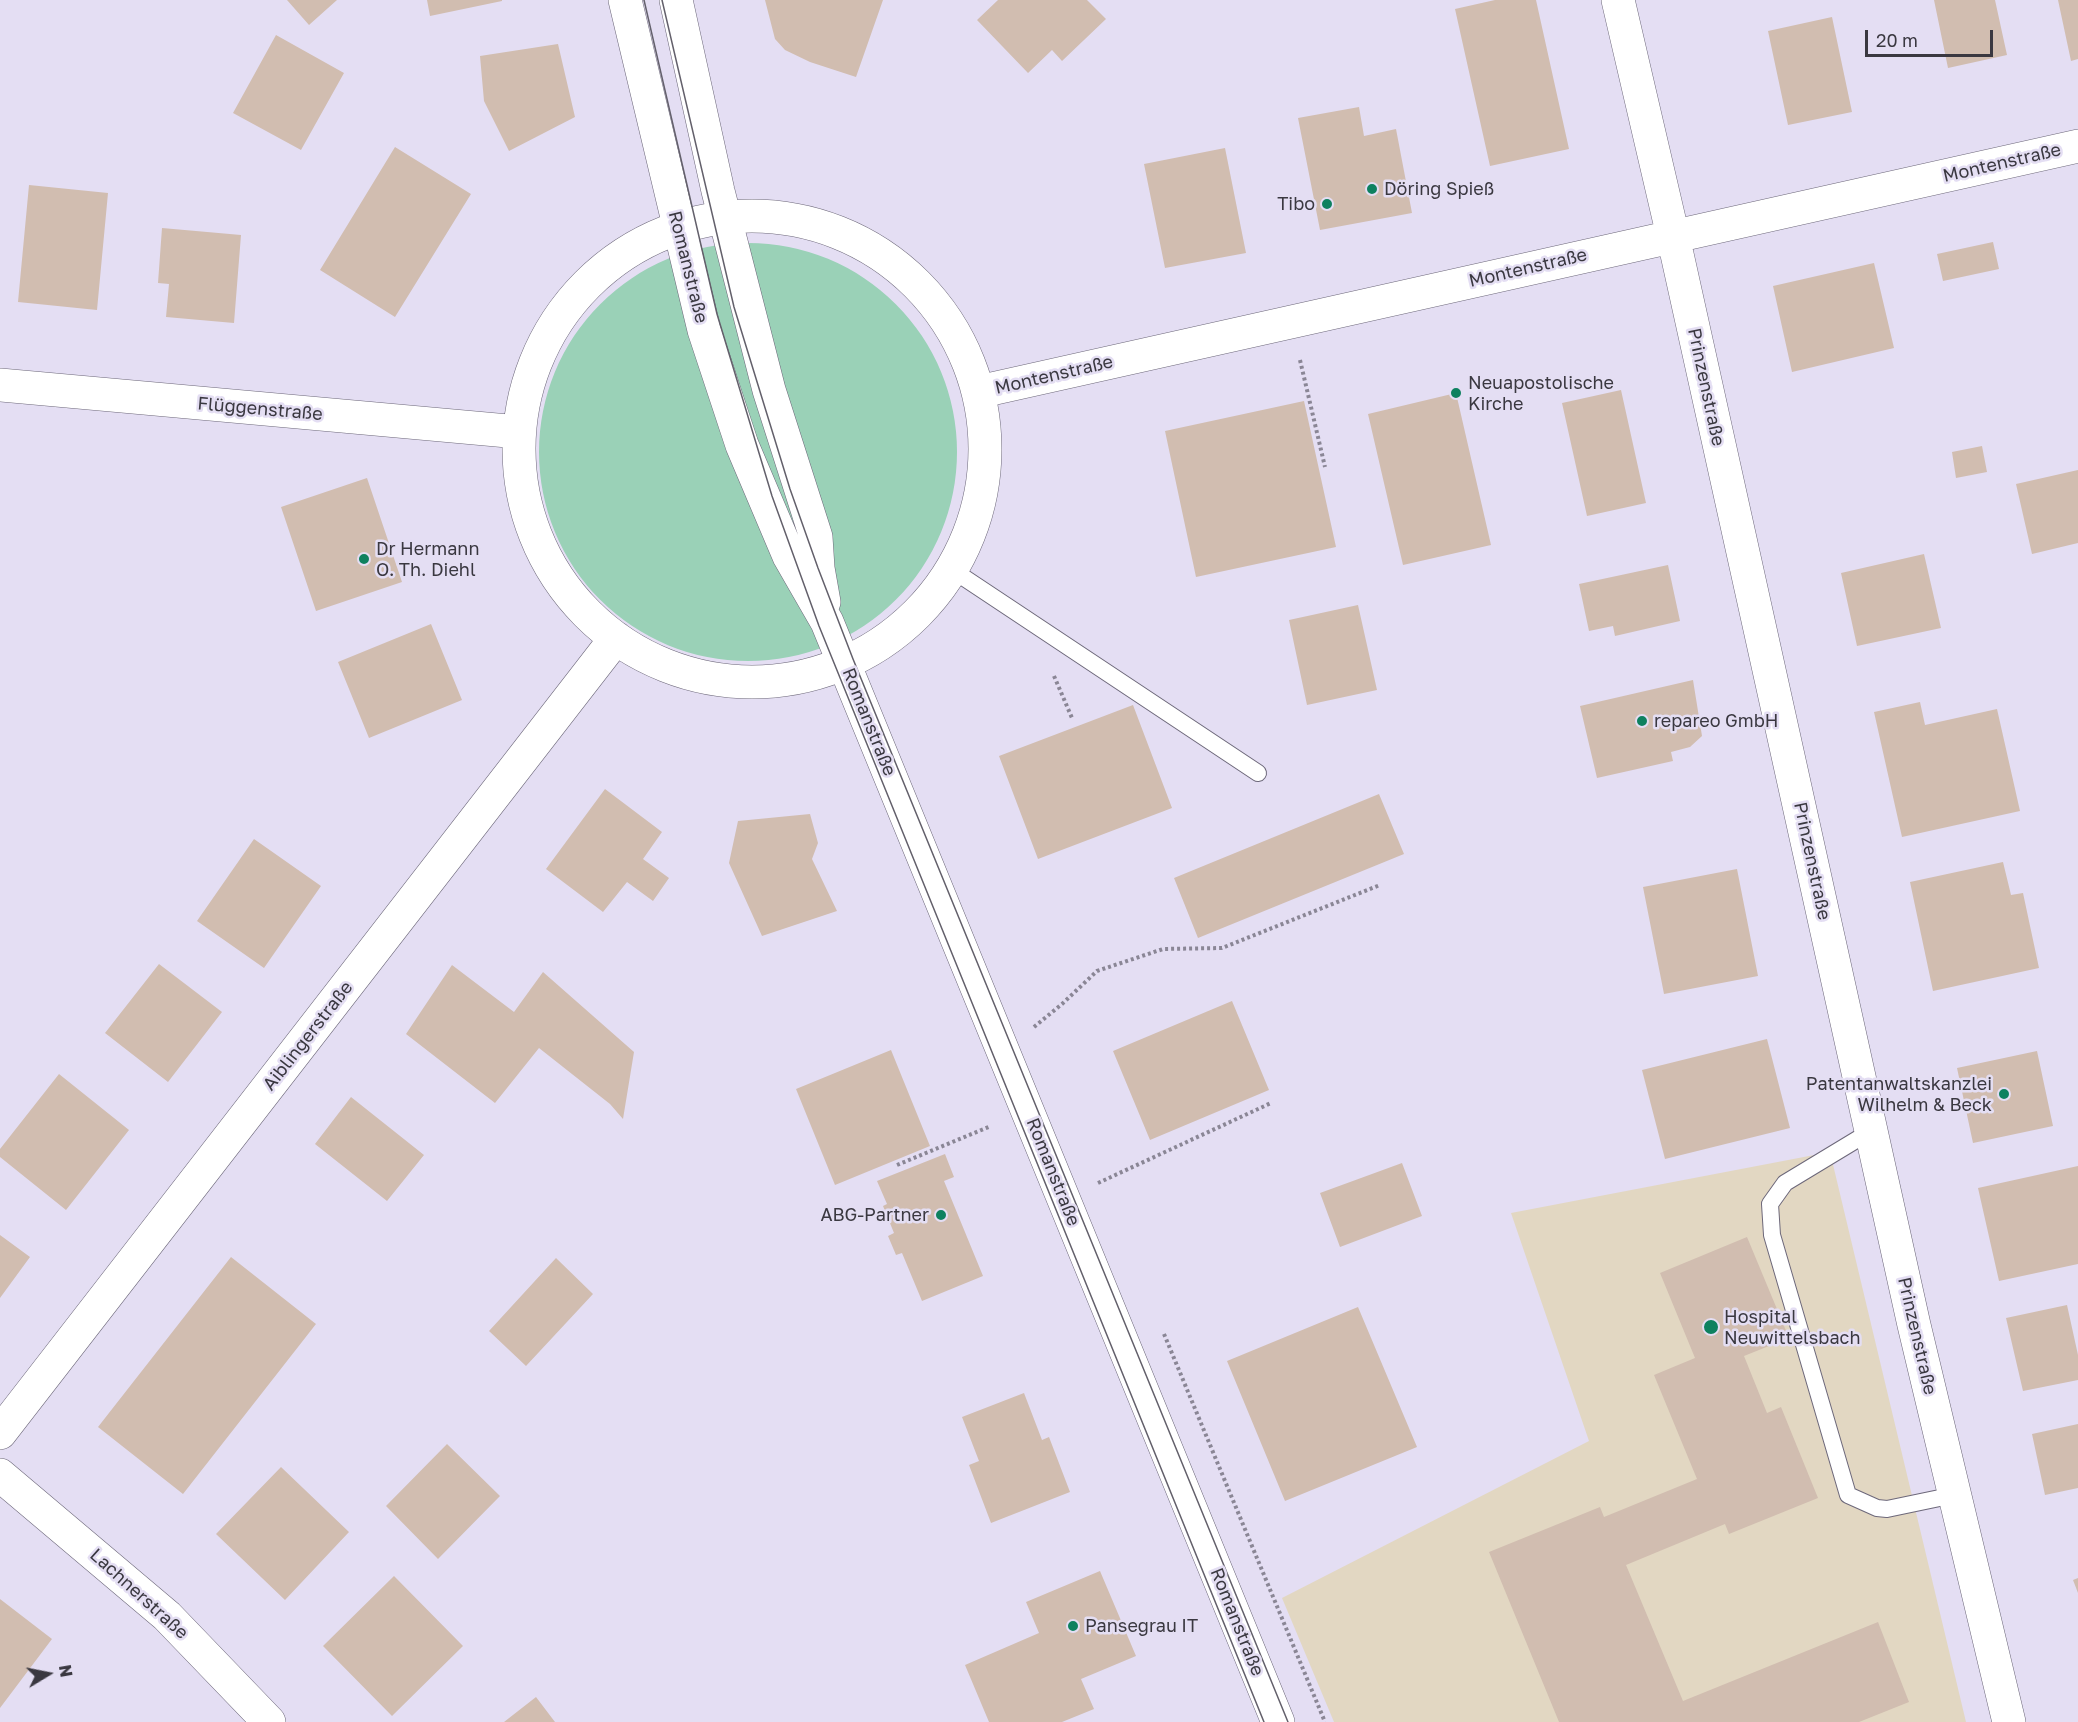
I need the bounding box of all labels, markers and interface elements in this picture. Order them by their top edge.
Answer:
scale bar [1868,18,1996,56]
text: 20 m [1876,29,1918,51]
street label: Montenstraße [1941,139,2063,187]
place label: Döring Spieß [1384,178,1494,200]
marker: Döring Spieß [1365,182,1379,196]
place label: Tibo [1277,193,1315,215]
marker: Tibo [1320,197,1334,211]
street label: Romanstraße [664,209,712,325]
street label: Montenstraße [1467,244,1589,292]
street label: Prinzenstraße [1683,326,1729,448]
street label: Montenstraße [993,351,1115,399]
place label: Neuapostolische Kirche [1468,372,1614,415]
marker: Neuapostolische Kirche [1449,386,1463,400]
street label: Flüggenstraße [196,393,324,425]
place label: Dr Hermann O. Th. Diehl [376,538,479,580]
marker: Dr Hermann O. Th. Diehl [357,552,371,566]
street label: Romanstraße [838,665,900,779]
place label: repareo GmbH [1654,710,1778,732]
marker: repareo GmbH [1635,714,1649,728]
street label: Prinzenstraße [1789,800,1835,922]
street label: Aiblingerstraße [259,977,357,1095]
place label: Patentanwaltskanzlei Wilhelm & Beck [1806,1073,1992,1116]
marker: Patentanwaltskanzlei Wilhelm & Beck [1997,1087,2011,1101]
street label: Romanstraße [1022,1115,1084,1229]
place label: ABG-Partner [821,1204,929,1226]
marker: ABG-Partner [934,1208,948,1222]
street label: Prinzenstraße [1893,1275,1941,1397]
place label: Hospital Neuwittelsbach [1724,1306,1860,1348]
marker: Hospital Neuwittelsbach [1702,1318,1720,1336]
street label: Lachnerstraße [85,1544,193,1644]
street label: Romanstraße [1206,1565,1268,1679]
place label: Pansegrau IT [1085,1615,1198,1637]
marker: Pansegrau IT [1066,1619,1080,1633]
north arrow [18,1644,78,1704]
text: N [55,1663,77,1679]

